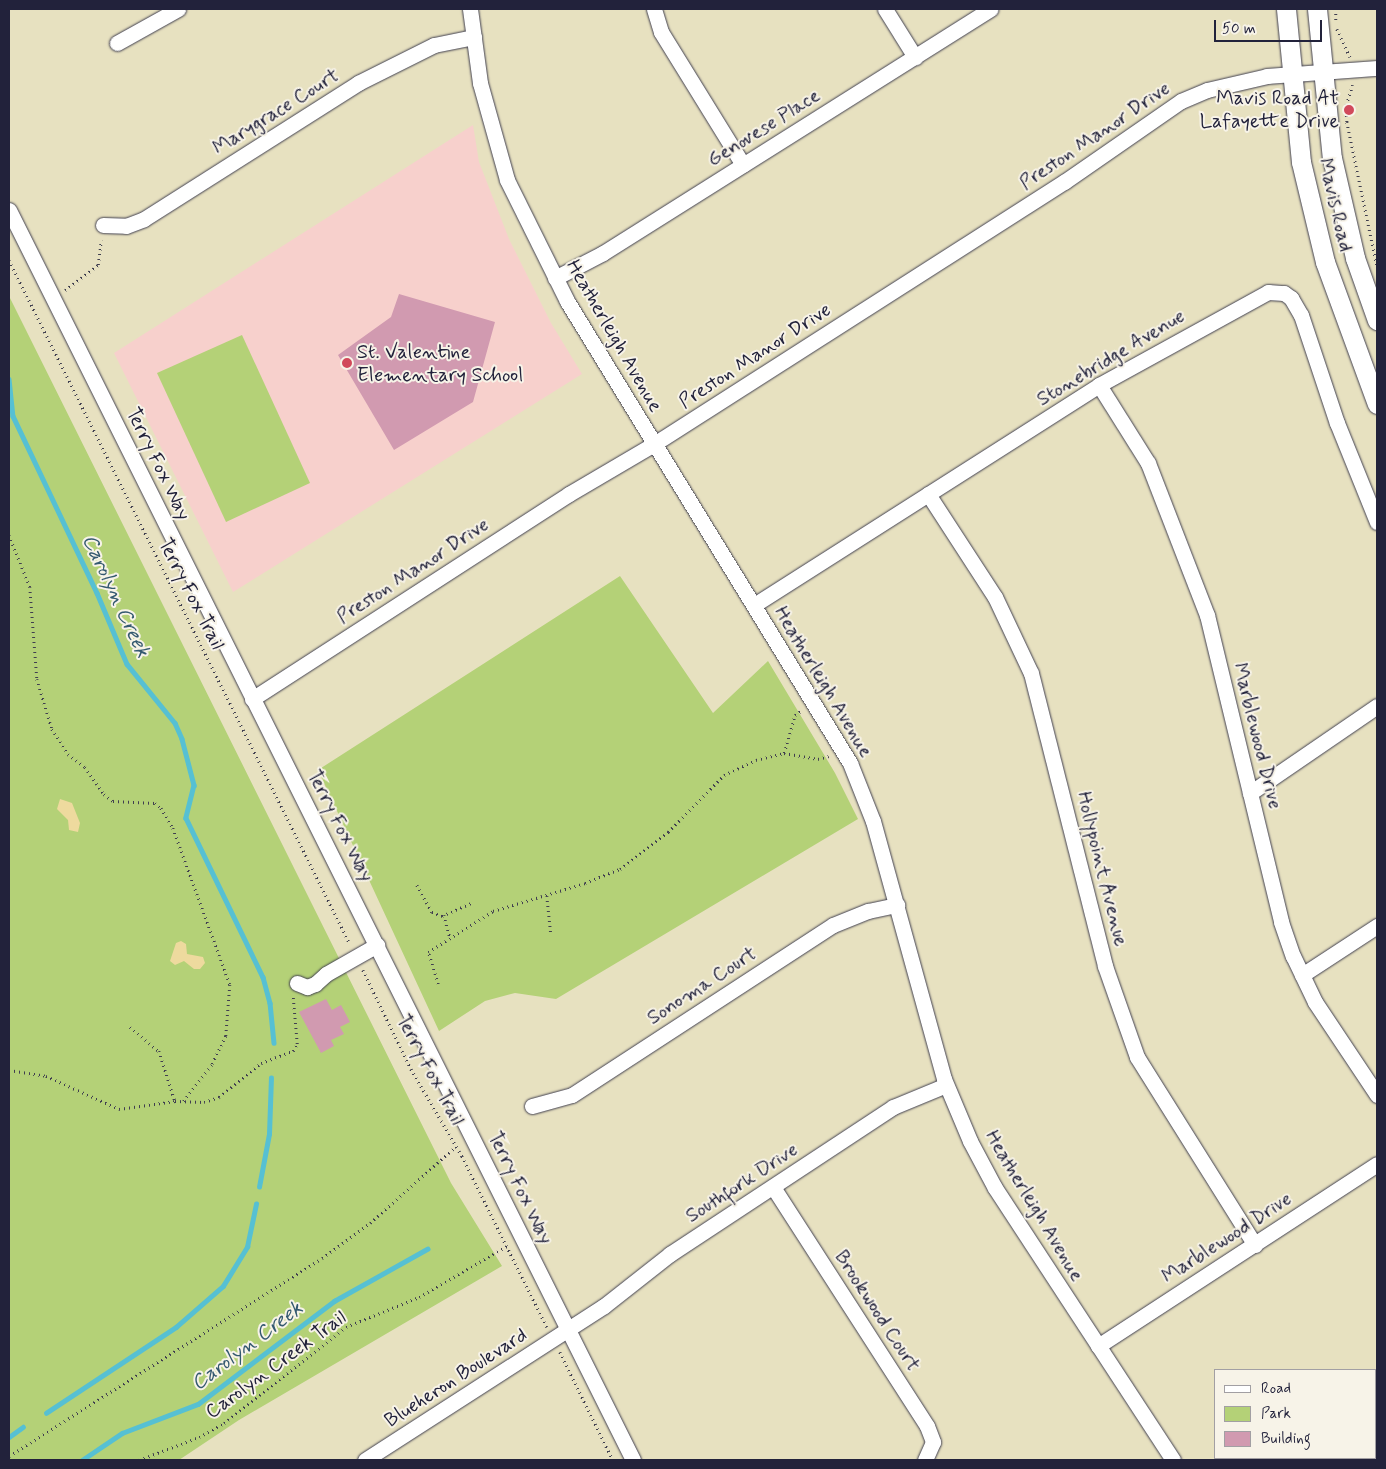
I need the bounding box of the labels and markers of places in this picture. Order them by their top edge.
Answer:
place label: Mavis Road At Lafayette Drive [1200,86,1339,133]
marker: Mavis Road At Lafayette Drive [1343,104,1355,116]
place label: St. Valentine Elementary School [357,340,523,387]
marker: St. Valentine Elementary School [341,357,353,369]

